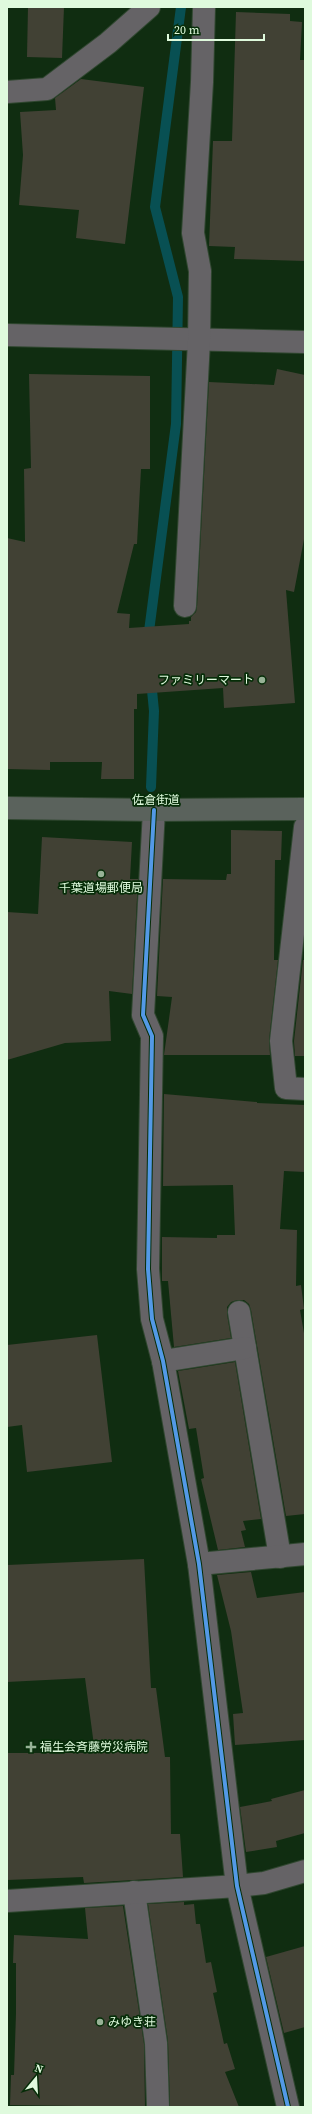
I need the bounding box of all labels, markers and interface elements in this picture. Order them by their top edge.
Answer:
scale bar [168,16,264,42]
text: 20 m [174,22,200,38]
place label: ファミリーマート [158,672,254,688]
marker: ファミリーマート [257,675,267,685]
street label: 佐倉街道 [132,792,180,808]
marker: 千葉道場郵便局 [96,869,106,879]
place label: 千葉道場郵便局 [59,880,143,896]
place label: 福生会斉藤労災病院 [40,1739,148,1755]
marker: 福生会斉藤労災病院 [25,1741,37,1753]
place label: みゆき荘 [108,2014,156,2030]
marker: みゆき荘 [95,2017,105,2027]
north arrow [16,2058,56,2098]
text: N [33,2061,45,2077]

